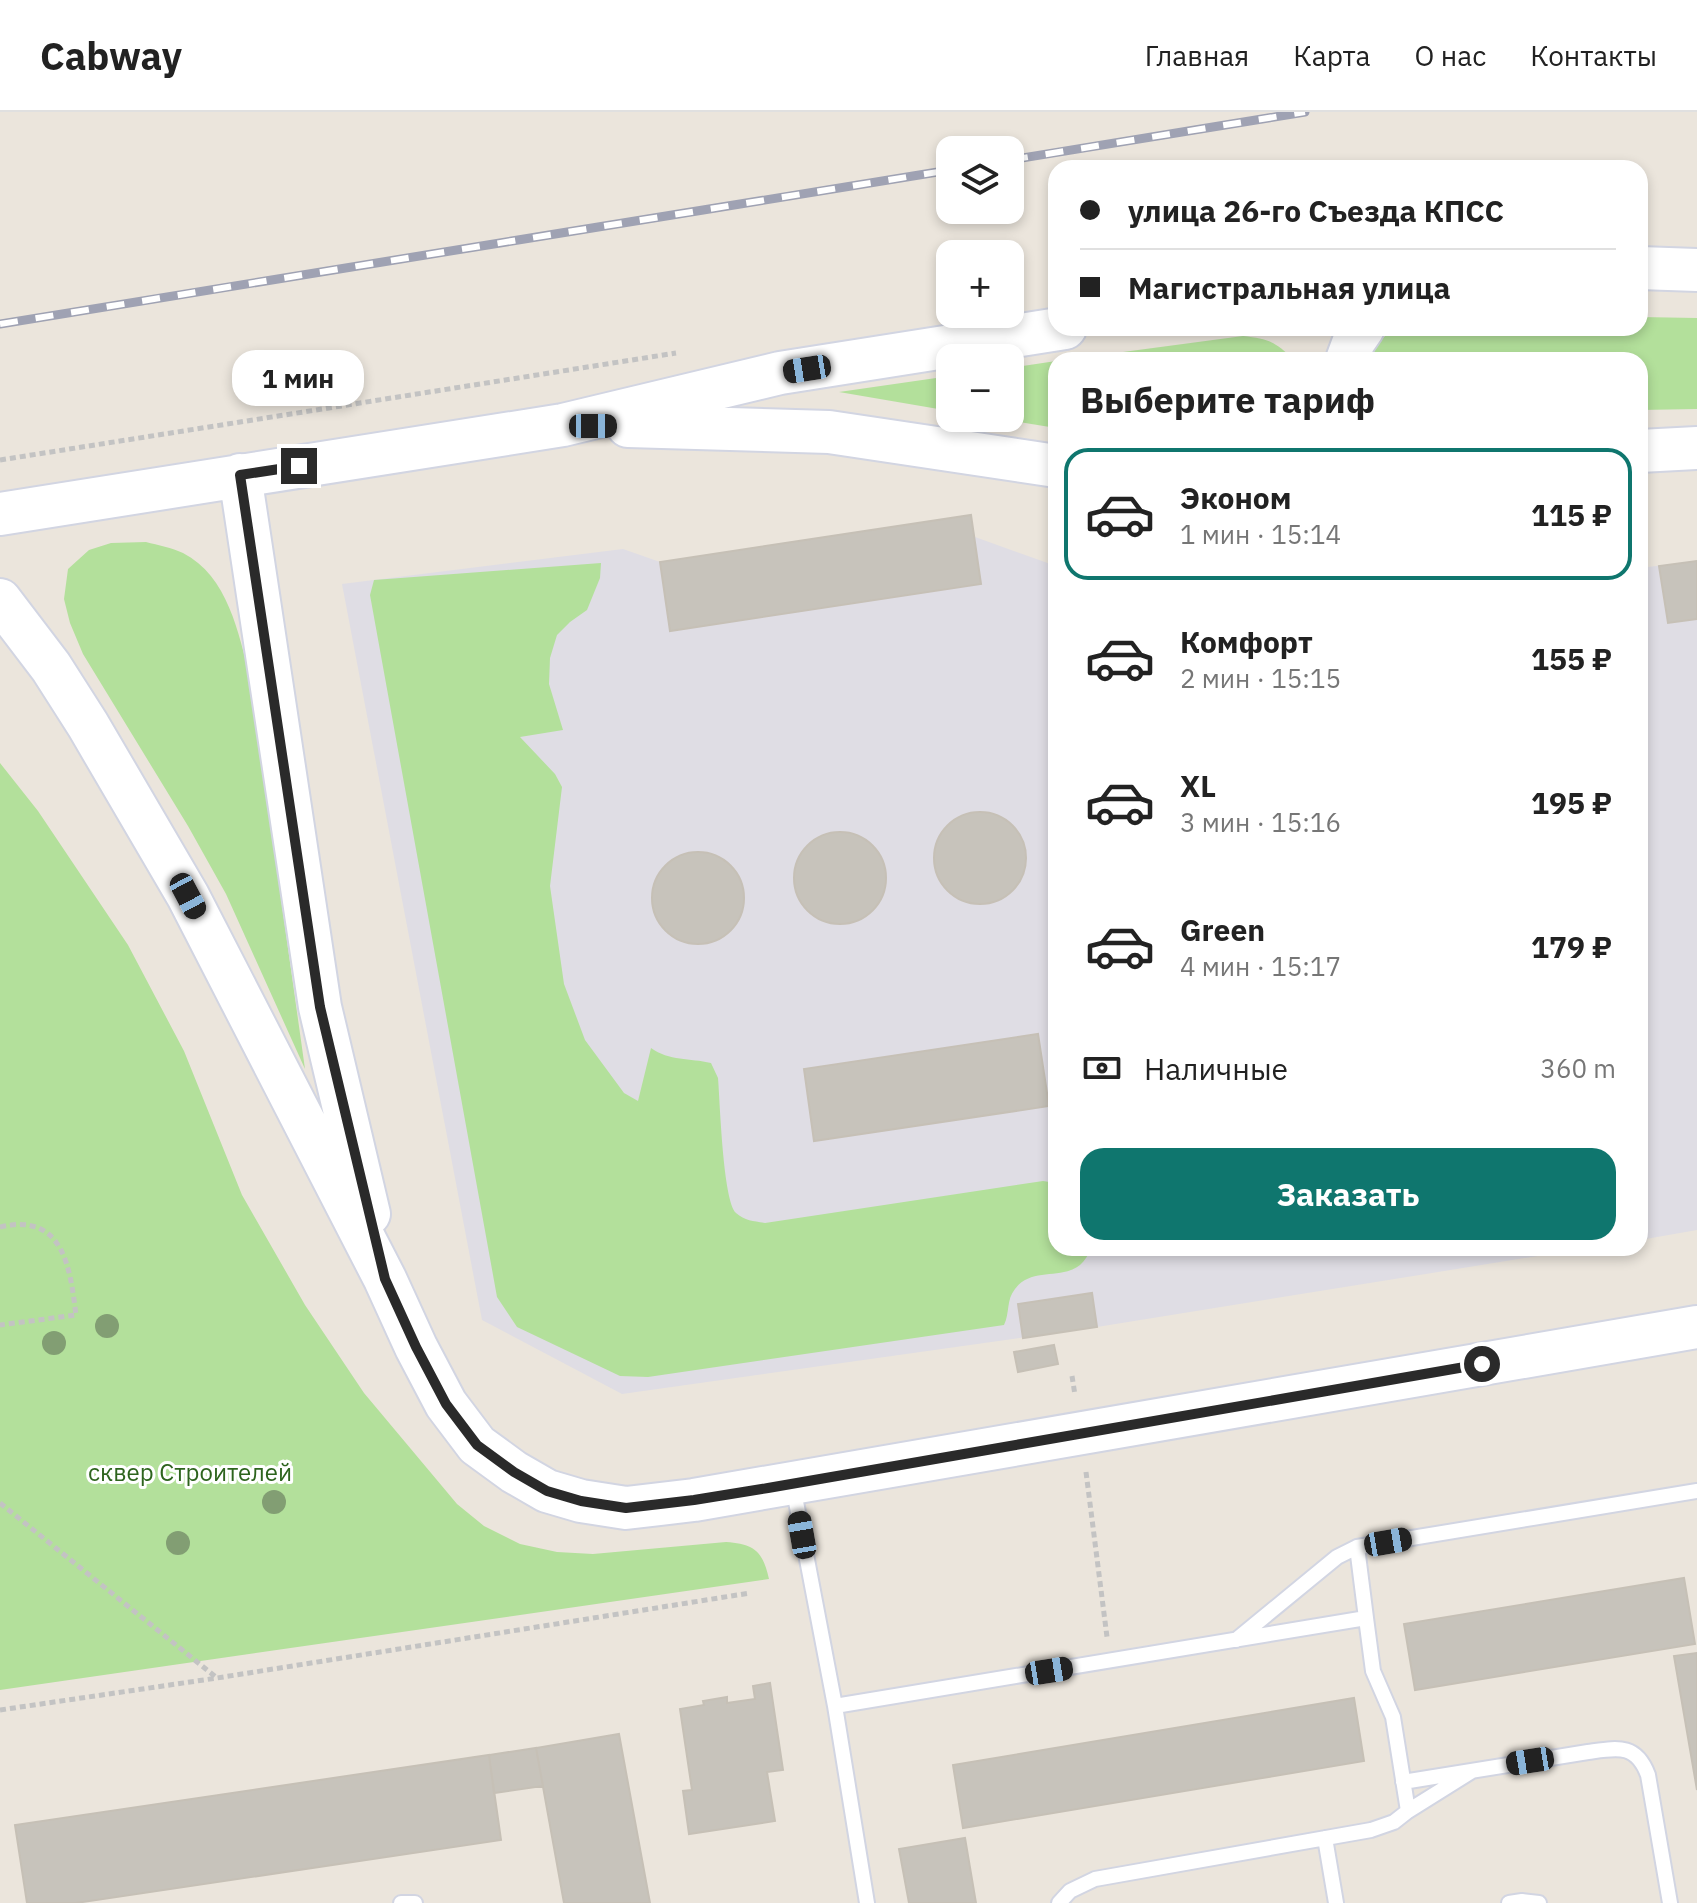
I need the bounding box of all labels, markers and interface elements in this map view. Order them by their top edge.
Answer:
text: Cabway [40,31,182,80]
text: Главная [1145,37,1249,74]
text: Карта [1293,37,1370,74]
text: О нас [1414,37,1486,74]
text: Контакты [1530,37,1657,74]
map controls [936,136,1024,432]
button: layers [936,136,1024,224]
text: улица 26-го Съезда КПСС [1128,191,1504,230]
button: + [936,240,1024,328]
text: Магистральная улица [1128,268,1450,307]
button: − [936,344,1024,432]
callout: 1 мин [233,350,365,406]
car [781,353,833,385]
text: 1 мин [262,361,334,395]
text: Выберите тариф [1080,376,1375,423]
car [569,414,617,438]
route end [281,448,317,484]
icon: car [1084,478,1156,550]
text: Эконом [1180,478,1291,517]
text: 115 ₽ [1531,495,1612,534]
text: 1 мин · 15:14 [1180,517,1341,551]
icon: car [1084,622,1156,694]
text: Комфорт [1180,622,1313,661]
text: 155 ₽ [1531,639,1612,678]
text: 2 мин · 15:15 [1180,661,1341,695]
icon: car [1084,766,1156,838]
text: XL [1180,766,1216,805]
text: 195 ₽ [1531,783,1612,822]
text: 3 мин · 15:16 [1180,805,1341,839]
car [166,869,210,923]
icon: car [1084,910,1156,982]
text: Green [1180,910,1265,949]
text: 179 ₽ [1531,927,1612,966]
text: 4 мин · 15:17 [1180,949,1341,983]
icon: cash [1080,1046,1124,1090]
text: Наличные [1144,1049,1288,1088]
text: 360 m [1540,1051,1616,1085]
button: Заказать [1080,1148,1616,1240]
route start [1464,1346,1500,1382]
park label: cквер Cтроителей [88,1456,292,1488]
car [786,1509,818,1561]
car [1362,1526,1414,1558]
car [1023,1655,1075,1687]
car [1504,1745,1556,1777]

